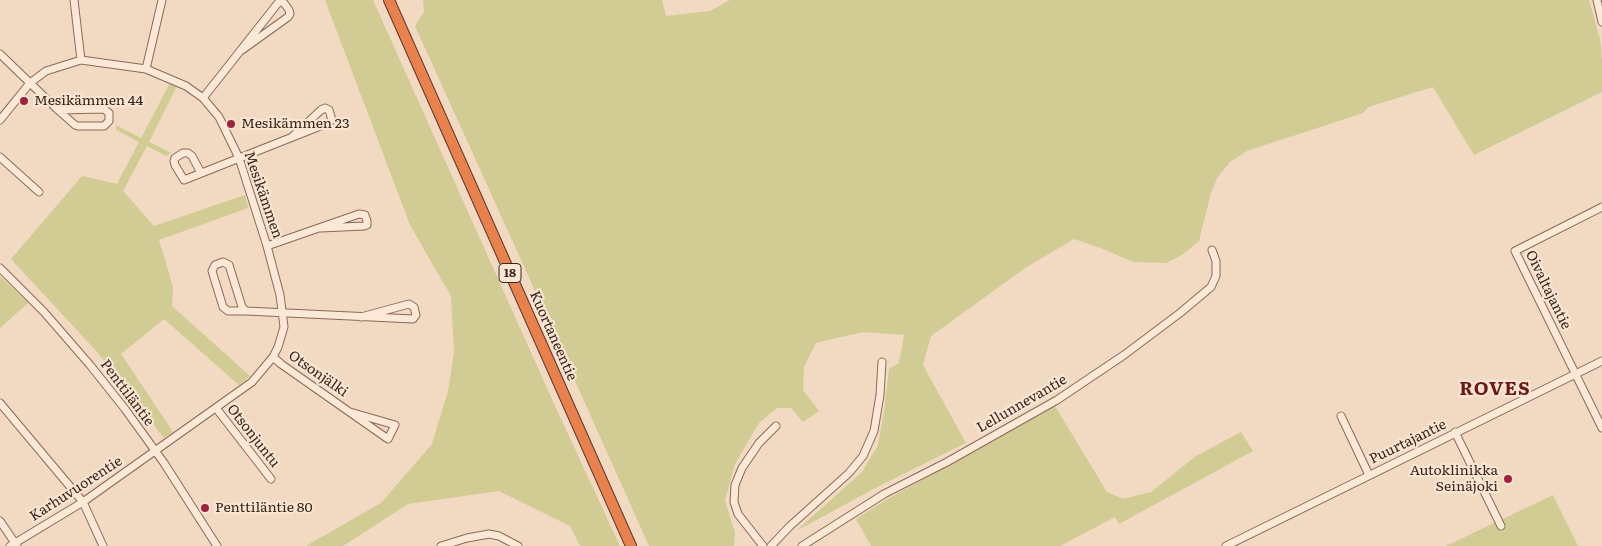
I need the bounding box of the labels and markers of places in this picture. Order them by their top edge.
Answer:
place label: Mesikämmen 44 [34,93,143,109]
marker: Mesikämmen 44 [18,95,30,107]
place label: Mesikämmen 23 [241,116,350,132]
marker: Mesikämmen 23 [225,118,237,130]
place label: Autoklinikka Seinäjoki [1410,463,1498,496]
marker: Autoklinikka Seinäjoki [1502,473,1514,485]
place label: Penttiläntie 80 [215,500,313,516]
marker: Penttiläntie 80 [199,502,211,514]

